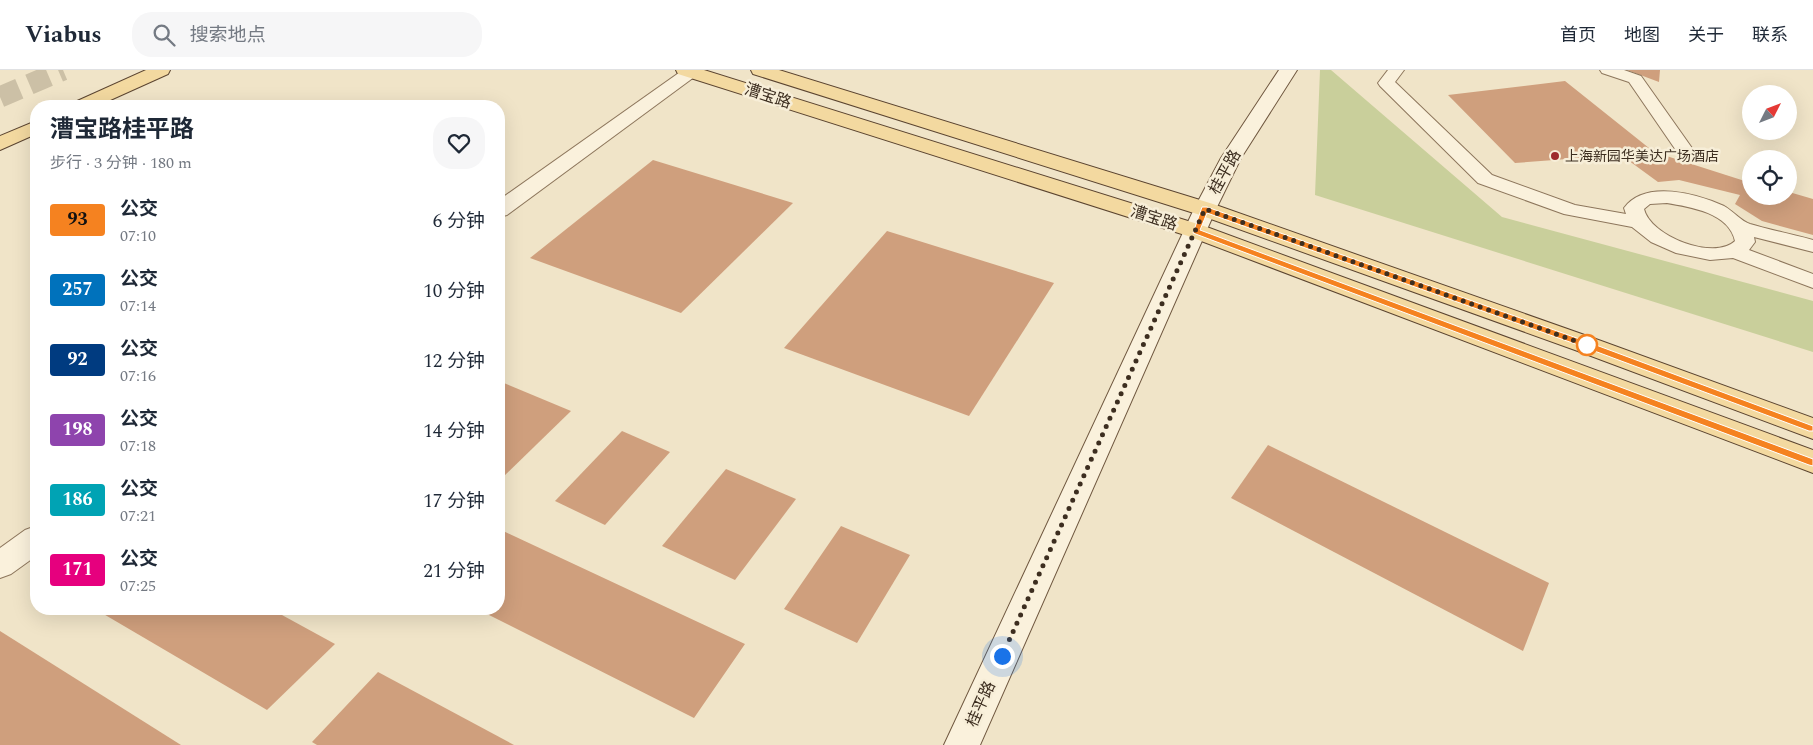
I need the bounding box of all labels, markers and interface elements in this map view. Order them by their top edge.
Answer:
search box [132,12,482,57]
text: Viabus [25,17,102,53]
icon: search [150,21,178,49]
text: 搜索地点 [190,21,266,50]
text: 首页 [1560,22,1596,49]
text: 地图 [1624,22,1660,49]
text: 关于 [1688,22,1724,49]
text: 联系 [1752,22,1788,49]
street label: 漕宝路 [741,77,795,115]
north arrow [1742,85,1798,140]
map controls [1742,85,1797,205]
text: 漕宝路桂平路 [50,112,194,148]
button: heart [433,117,485,169]
street label: 桂平路 [1203,145,1247,199]
place label: 上海新园华美达广场酒店 [1565,146,1719,167]
marker: 上海新园华美达广场酒店 [1549,150,1561,162]
button: locate [1742,150,1797,205]
text: 步行 · 3 分钟 · 180 m [50,151,192,175]
text: 公交 [120,195,158,224]
street label: 漕宝路 [1127,199,1181,237]
text: 93 [67,206,88,233]
text: 6 分钟 [433,207,485,236]
text: 07:10 [120,224,156,248]
text: 公交 [120,265,158,294]
text: 257 [62,276,93,303]
text: 10 分钟 [423,277,485,306]
text: 07:14 [120,294,156,318]
unlabelled marker [1576,334,1598,356]
text: 公交 [120,335,158,364]
text: 92 [67,346,88,373]
text: 12 分钟 [423,347,485,376]
text: 07:16 [120,364,156,388]
text: 公交 [120,405,158,434]
text: 198 [62,416,93,443]
text: 14 分钟 [423,417,485,446]
text: 07:18 [120,434,156,458]
text: 公交 [120,475,158,504]
text: 186 [62,486,93,513]
text: 17 分钟 [423,487,485,516]
text: 07:21 [120,504,156,528]
text: 公交 [120,545,158,574]
text: 171 [62,556,93,583]
text: 21 分钟 [423,557,485,586]
text: 07:25 [120,574,156,598]
your location [990,644,1015,669]
street label: 桂平路 [960,677,1002,731]

